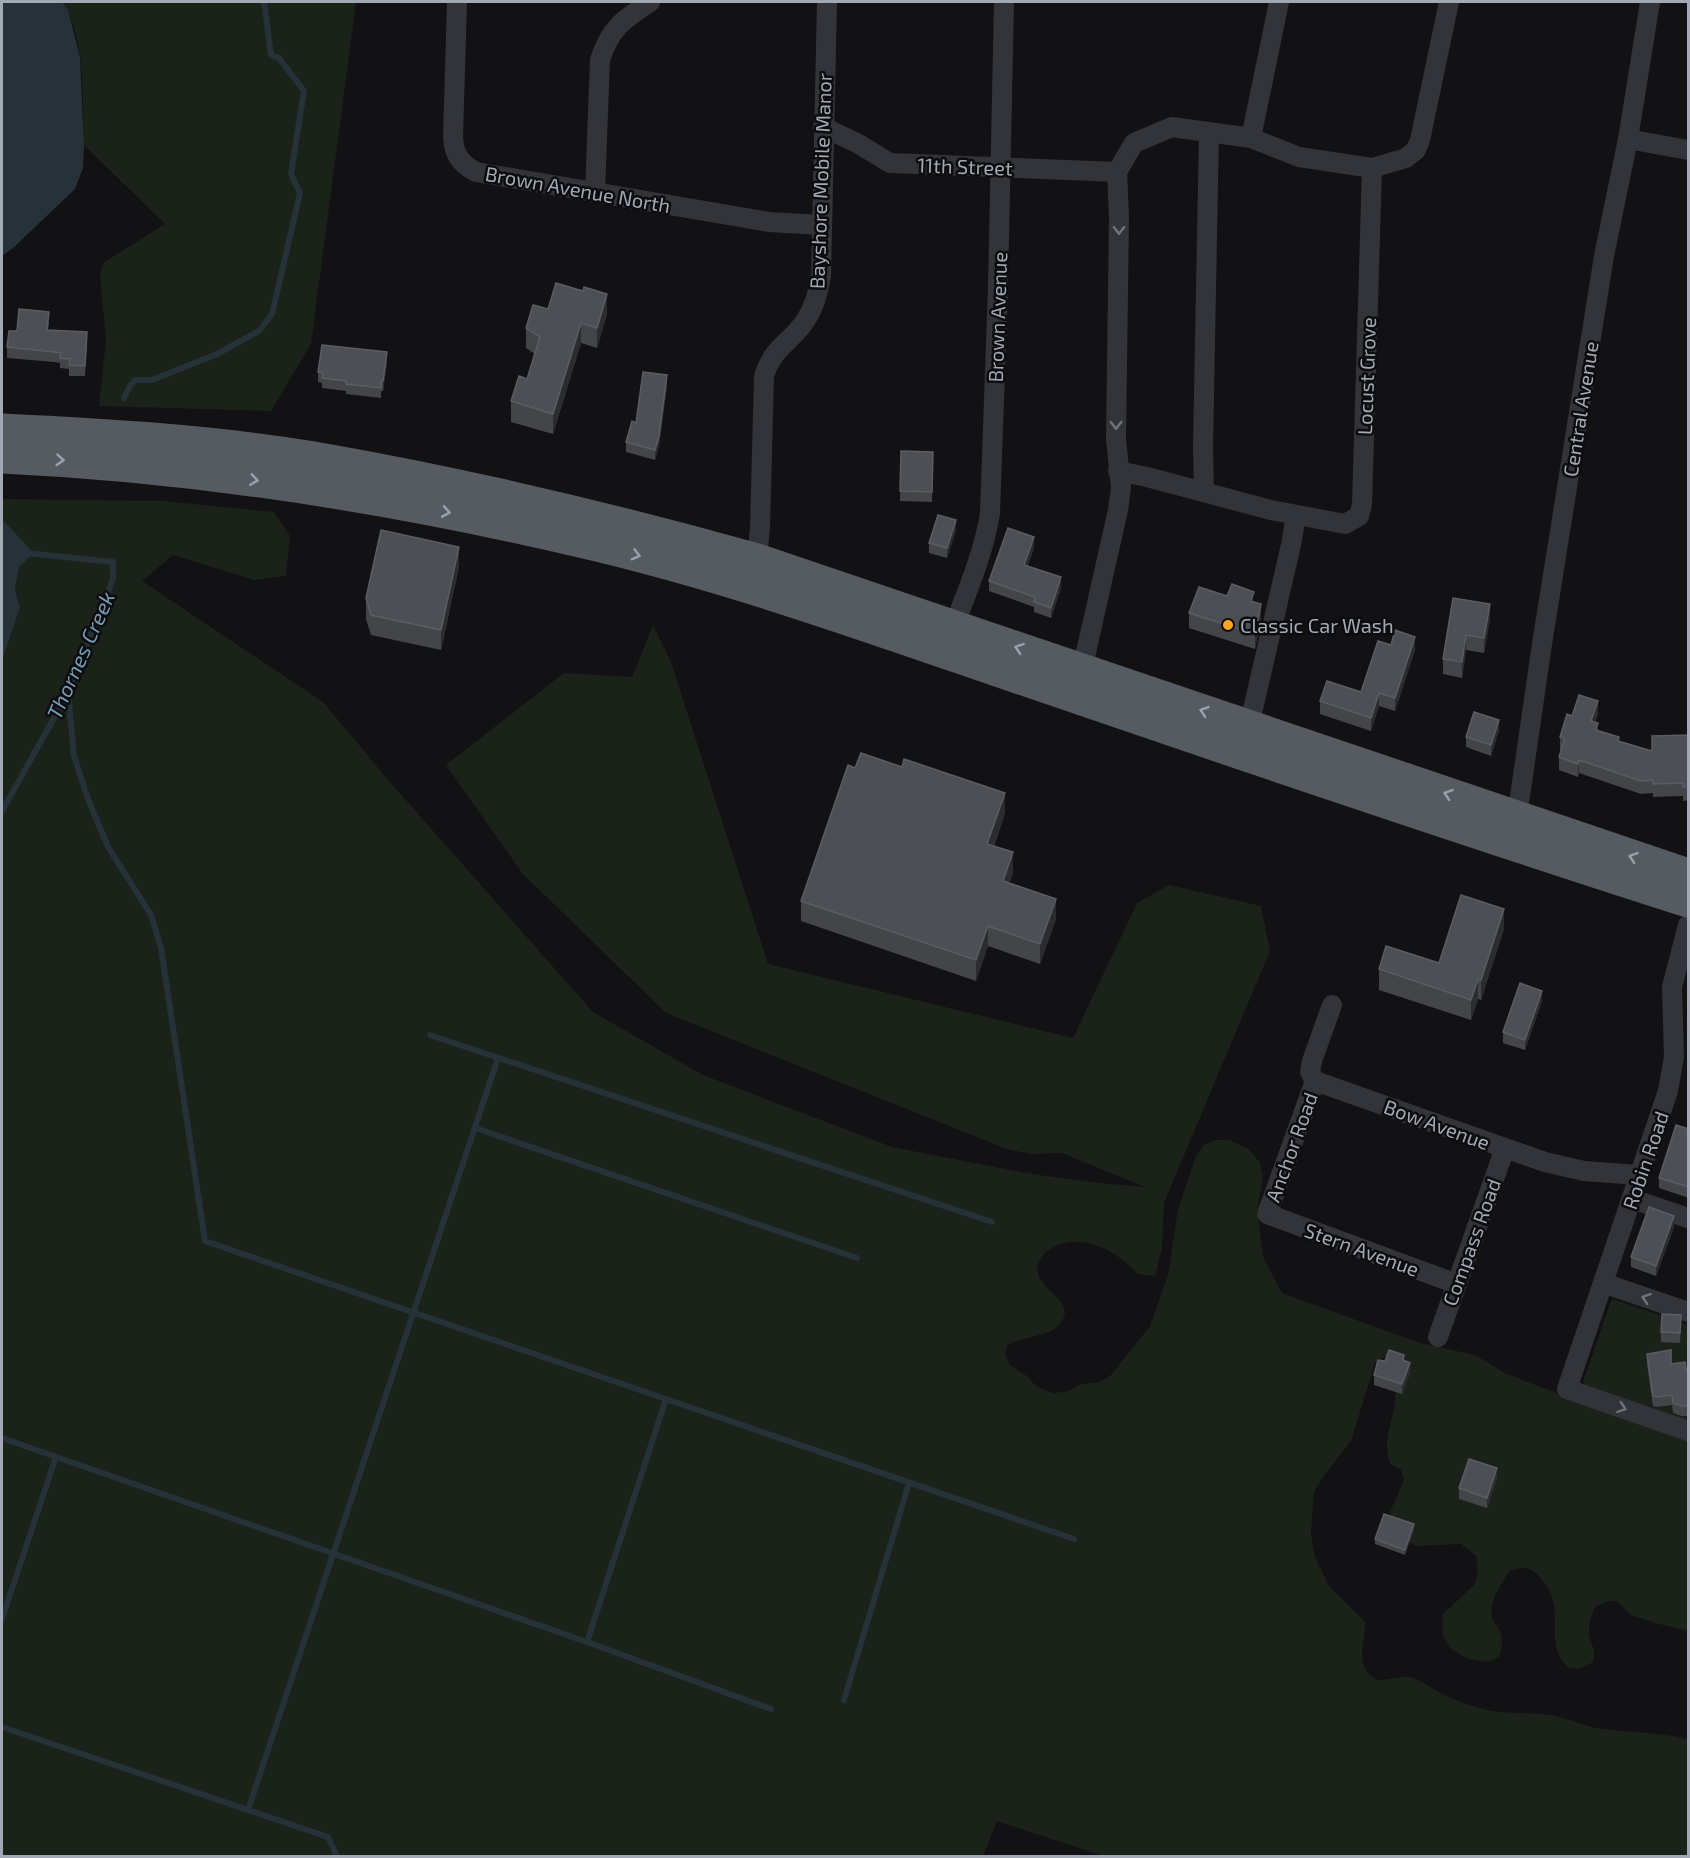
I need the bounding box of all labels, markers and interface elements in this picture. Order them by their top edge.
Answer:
street label: Bayshore Mobile Manor [804,73,836,289]
street label: 11th Street [917,152,1013,180]
street label: Brown Avenue North [483,161,673,217]
one-way arrow [1113,226,1125,235]
street label: Brown Avenue [983,251,1011,383]
street label: Locust Grove [1352,317,1380,435]
street label: Central Avenue [1557,340,1603,478]
one-way arrow [1110,420,1122,429]
one-way arrow [55,453,64,466]
one-way arrow [249,473,258,485]
one-way arrow [441,505,451,518]
one-way arrow [631,548,641,561]
water label: Thornes Creek [41,587,119,723]
place label: Classic Car Wash [1240,613,1394,637]
marker: Classic Car Wash [1221,618,1235,632]
one-way arrow [1014,643,1025,656]
one-way arrow [1199,706,1210,718]
one-way arrow [1443,789,1454,801]
one-way arrow [1628,851,1639,864]
street label: Anchor Road [1260,1089,1322,1205]
street label: Bow Avenue [1381,1094,1493,1154]
street label: Robin Road [1617,1108,1673,1212]
street label: Compass Road [1437,1175,1505,1309]
street label: Stern Avenue [1301,1217,1423,1281]
one-way arrow [1641,1292,1652,1305]
one-way arrow [1616,1400,1627,1413]

